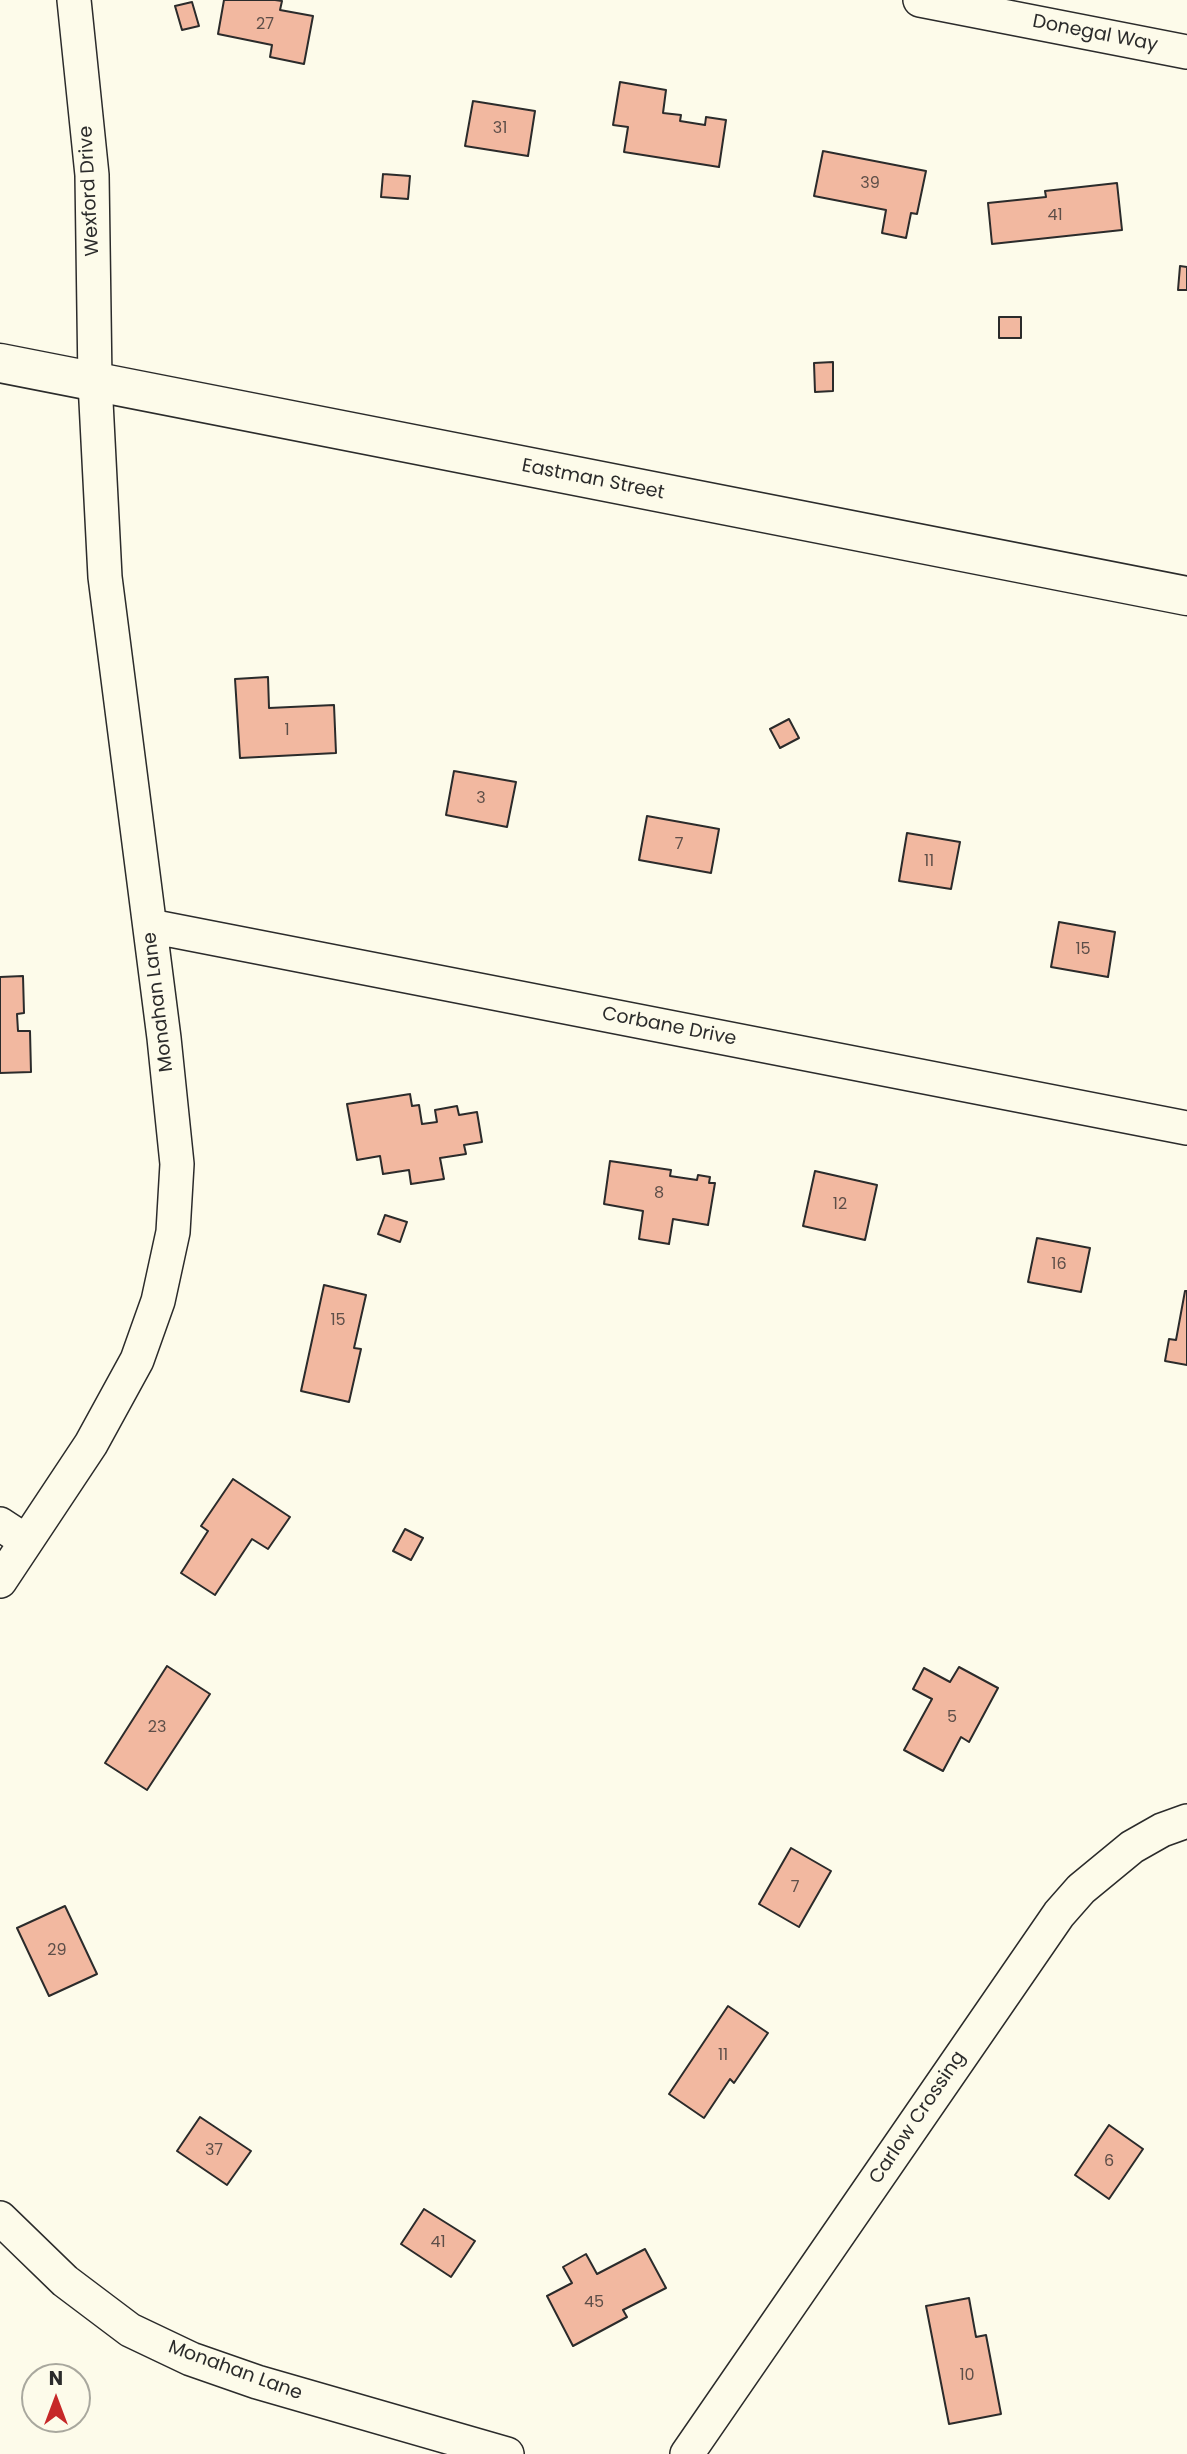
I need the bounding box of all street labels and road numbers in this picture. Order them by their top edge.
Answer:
street label: Donegal Way [1030,11,1160,57]
street label: Wexford Drive [75,125,105,257]
street label: Eastman Street [520,455,666,505]
street label: Monahan Lane [139,931,179,1073]
street label: Corbane Drive [600,1003,738,1051]
street label: Carlow Crossing [865,2047,971,2189]
street label: Monahan Lane [165,2336,305,2406]

